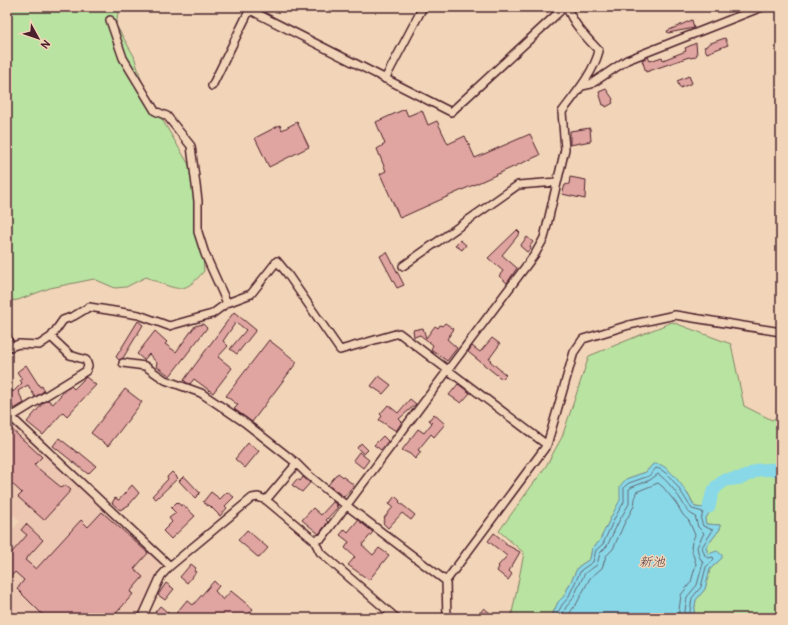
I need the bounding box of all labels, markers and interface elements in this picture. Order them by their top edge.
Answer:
north arrow [18,18,58,58]
text: N [38,37,53,52]
water label: 新池 [639,554,666,570]

